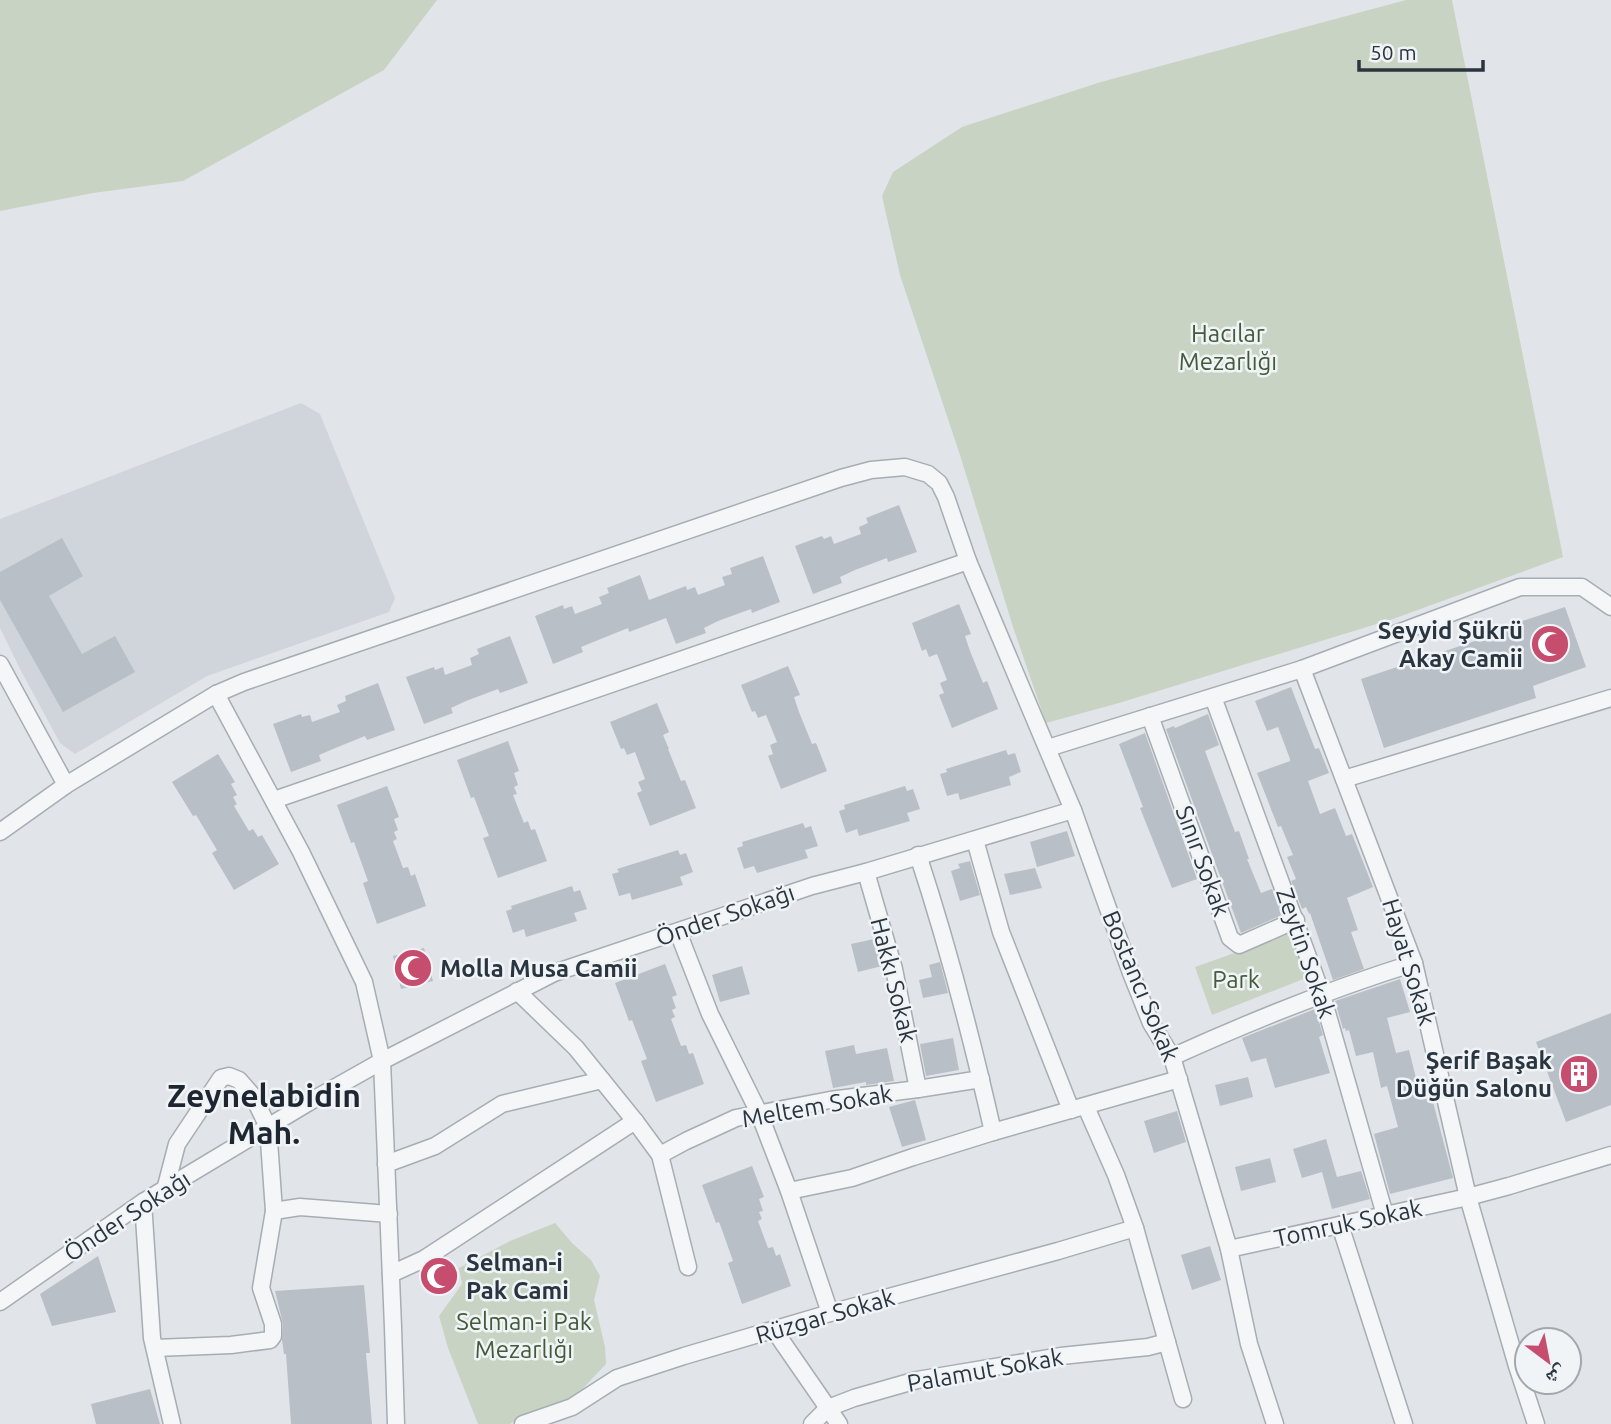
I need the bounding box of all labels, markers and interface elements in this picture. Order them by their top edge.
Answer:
scale bar [1359,28,1483,72]
text: 50 m [1370,40,1417,64]
park label: Hacılar Mezarlığı [1179,320,1277,375]
place label: Seyyid Şükrü Akay Camii [1378,617,1523,672]
mosque icon: Seyyid Şükrü Akay Camii [1529,623,1571,665]
street label: Sınır Sokak [1171,802,1235,920]
street label: Önder Sokağı [652,879,798,951]
street label: Zeytin Sokak [1271,884,1341,1022]
street label: Hayat Sokak [1377,895,1441,1029]
street label: Bostancı Sokak [1097,907,1185,1065]
street label: Hakkı Sokak [865,915,923,1045]
mosque icon: Molla Musa Camii [392,947,434,989]
place label: Molla Musa Camii [440,955,637,982]
park label: Park [1212,966,1260,993]
place label: Şerif Başak Düğün Salonu [1396,1047,1553,1102]
building icon: Şerif Başak Düğün Salonu [1558,1053,1600,1095]
district label: Zeynelabidin Mah. [167,1077,361,1150]
street label: Meltem Sokak [740,1079,894,1133]
street label: Önder Sokağı [59,1165,195,1267]
street label: Tomruk Sokak [1272,1194,1424,1252]
place label: Selman-i Pak Cami [466,1249,569,1304]
mosque icon: Selman-i Pak Cami [418,1255,460,1297]
street label: Rüzgar Sokak [752,1283,898,1349]
park label: Selman-i Pak Mezarlığı [456,1308,592,1363]
north arrow [1513,1326,1583,1396]
street label: Palamut Sokak [905,1343,1065,1397]
text: ش [1542,1360,1571,1390]

